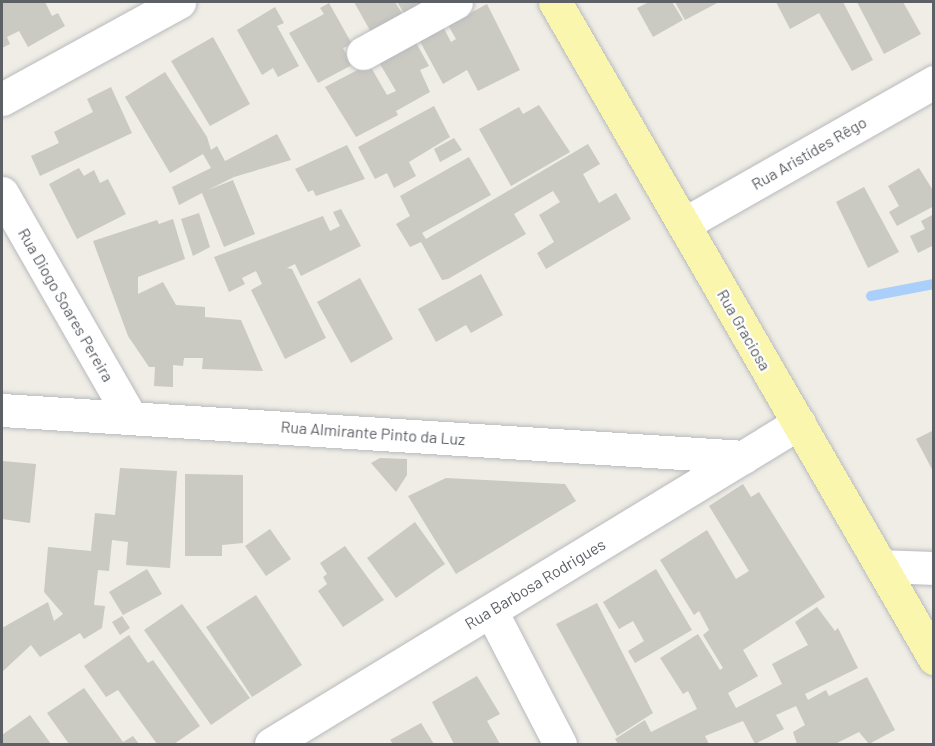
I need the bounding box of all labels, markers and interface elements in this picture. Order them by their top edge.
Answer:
street label: Rua Aristídes Rêgo [748,112,870,194]
street label: Rua Diogo Soares Pereira [14,225,118,385]
street label: Rua Graciosa [713,286,775,374]
street label: Rua Almirante Pinto da Luz [280,417,466,449]
street label: Rua Barbosa Rodrigues [461,534,609,634]

